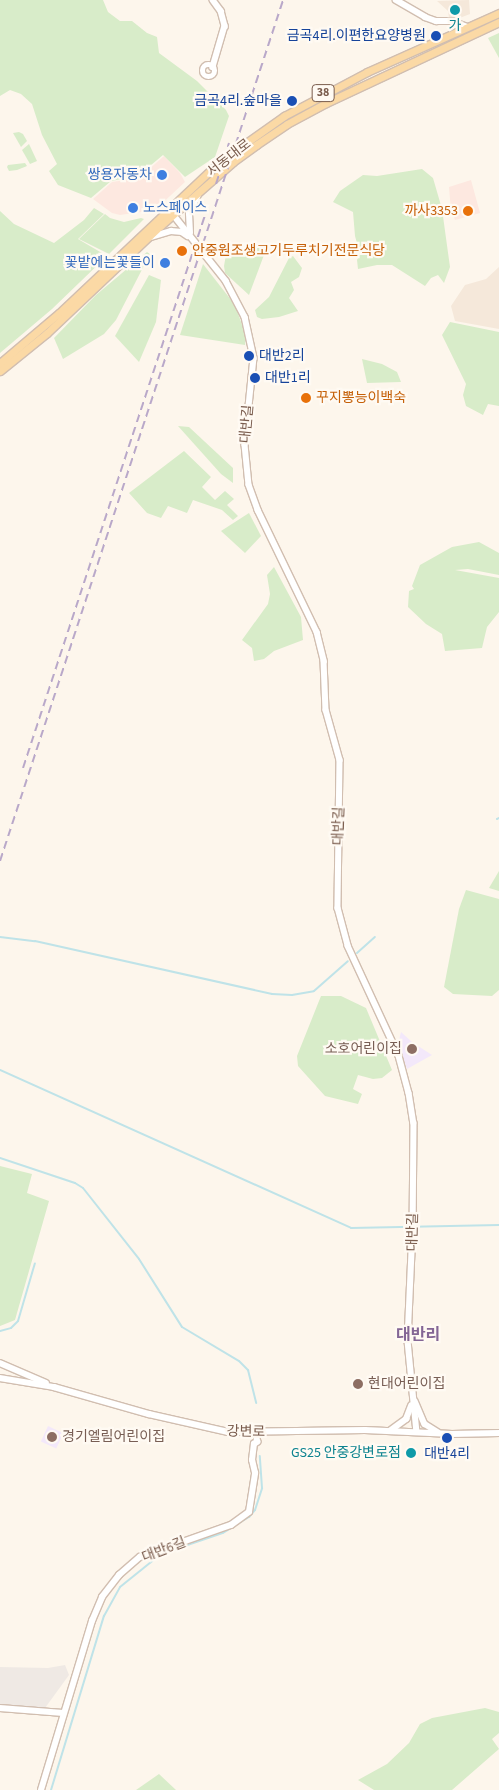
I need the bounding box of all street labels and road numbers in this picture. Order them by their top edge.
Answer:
road number: 38 [310,84,336,102]
street label: 서동대로 [204,136,254,180]
street label: 대반길 [237,404,257,444]
street label: 대반길 [330,806,348,846]
street label: 대반길 [404,1213,422,1251]
street label: 강변로 [227,1423,265,1441]
street label: 대반6길 [140,1534,188,1566]

